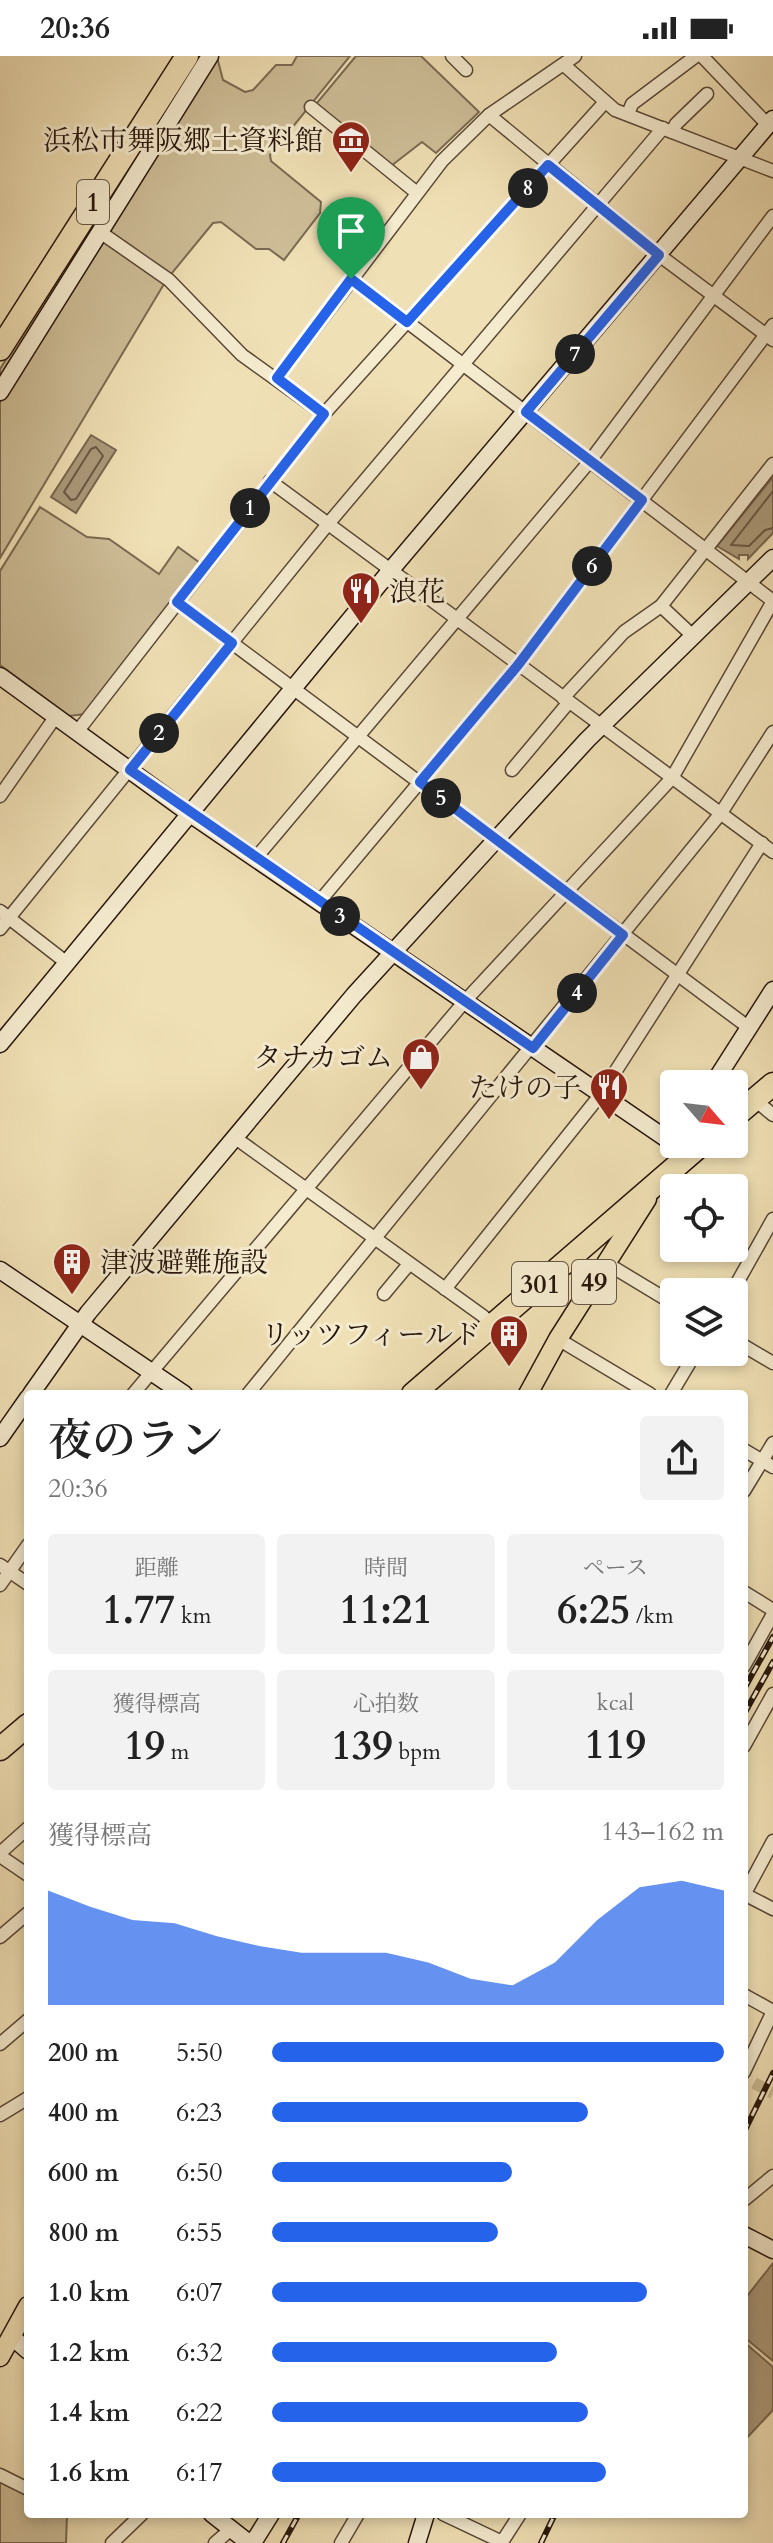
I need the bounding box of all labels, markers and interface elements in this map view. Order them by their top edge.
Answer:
text: 20:36 [40,8,110,49]
museum icon: 浜松市舞阪郷土資料館 [330,119,372,174]
place label: 浜松市舞阪郷土資料館 [43,122,323,160]
pin: 8 [508,168,548,208]
text: 8 [522,173,534,203]
road number: 1 [77,180,109,224]
pin [317,197,385,279]
icon: arrive [329,209,373,253]
pin: 7 [555,334,595,374]
text: 7 [569,339,581,369]
pin: 1 [230,488,270,528]
text: 1 [244,493,256,523]
pin: 6 [572,546,612,586]
text: 6 [586,551,598,581]
restaurant icon: 浪花 [340,570,382,625]
place label: 浪花 [389,573,445,611]
pin: 2 [139,713,179,753]
text: 2 [153,718,165,748]
pin: 5 [421,778,461,818]
text: 5 [435,783,447,813]
pin: 3 [320,896,360,936]
text: 3 [334,901,346,931]
pin: 4 [557,973,597,1013]
text: 4 [571,978,583,1008]
shop icon: タナカゴム [400,1036,442,1091]
place label: タナカゴム [254,1039,393,1077]
restaurant icon: たけの子 [588,1066,630,1121]
place label: たけの子 [469,1069,581,1107]
north arrow [660,1070,748,1158]
map controls [660,1070,748,1366]
button: locate [660,1174,748,1262]
building icon: 津波避難施設 [51,1241,93,1296]
place label: 津波避難施設 [100,1244,268,1282]
road number: 49 [572,1260,616,1304]
road number: 301 [512,1262,568,1306]
button: layers [660,1278,748,1366]
building icon: リッツフィールド [488,1313,530,1368]
place label: リッツフィールド [261,1316,481,1354]
text: 夜のラン [48,1411,224,1471]
button: share [640,1416,724,1500]
text: 20:36 [48,1471,108,1506]
text: 距離 [135,1553,179,1583]
text: 時間 [364,1553,408,1583]
text: ペース [583,1553,648,1583]
text: 1.77 [102,1583,175,1638]
text: 11:21 [339,1583,433,1638]
text: 6:25 [557,1583,630,1638]
text: km [175,1601,211,1631]
text: /km [630,1601,674,1631]
text: kcal [597,1688,634,1718]
text: 獲得標高 [113,1689,201,1719]
text: 心拍数 [353,1689,419,1719]
text: 119 [585,1718,646,1773]
text: 19 [124,1719,165,1774]
text: 139 [331,1719,393,1774]
text: m [165,1737,189,1767]
text: bpm [393,1737,441,1767]
text: 143–162 m [601,1814,724,1849]
text: 獲得標高 [48,1818,152,1853]
text: 200 m [48,2035,119,2070]
text: 5:50 [176,2035,223,2070]
text: 400 m [48,2095,119,2130]
text: 6:23 [176,2095,223,2130]
text: 600 m [48,2155,119,2190]
text: 6:50 [176,2155,223,2190]
text: 800 m [48,2215,119,2250]
text: 6:55 [176,2215,223,2250]
text: 1.0 km [48,2275,129,2310]
text: 6:07 [176,2275,223,2310]
text: 1.2 km [48,2335,129,2370]
text: 6:32 [176,2335,223,2370]
text: 1.4 km [48,2395,129,2430]
text: 6:22 [176,2395,223,2430]
text: 1.6 km [48,2455,129,2490]
text: 6:17 [176,2455,223,2490]

